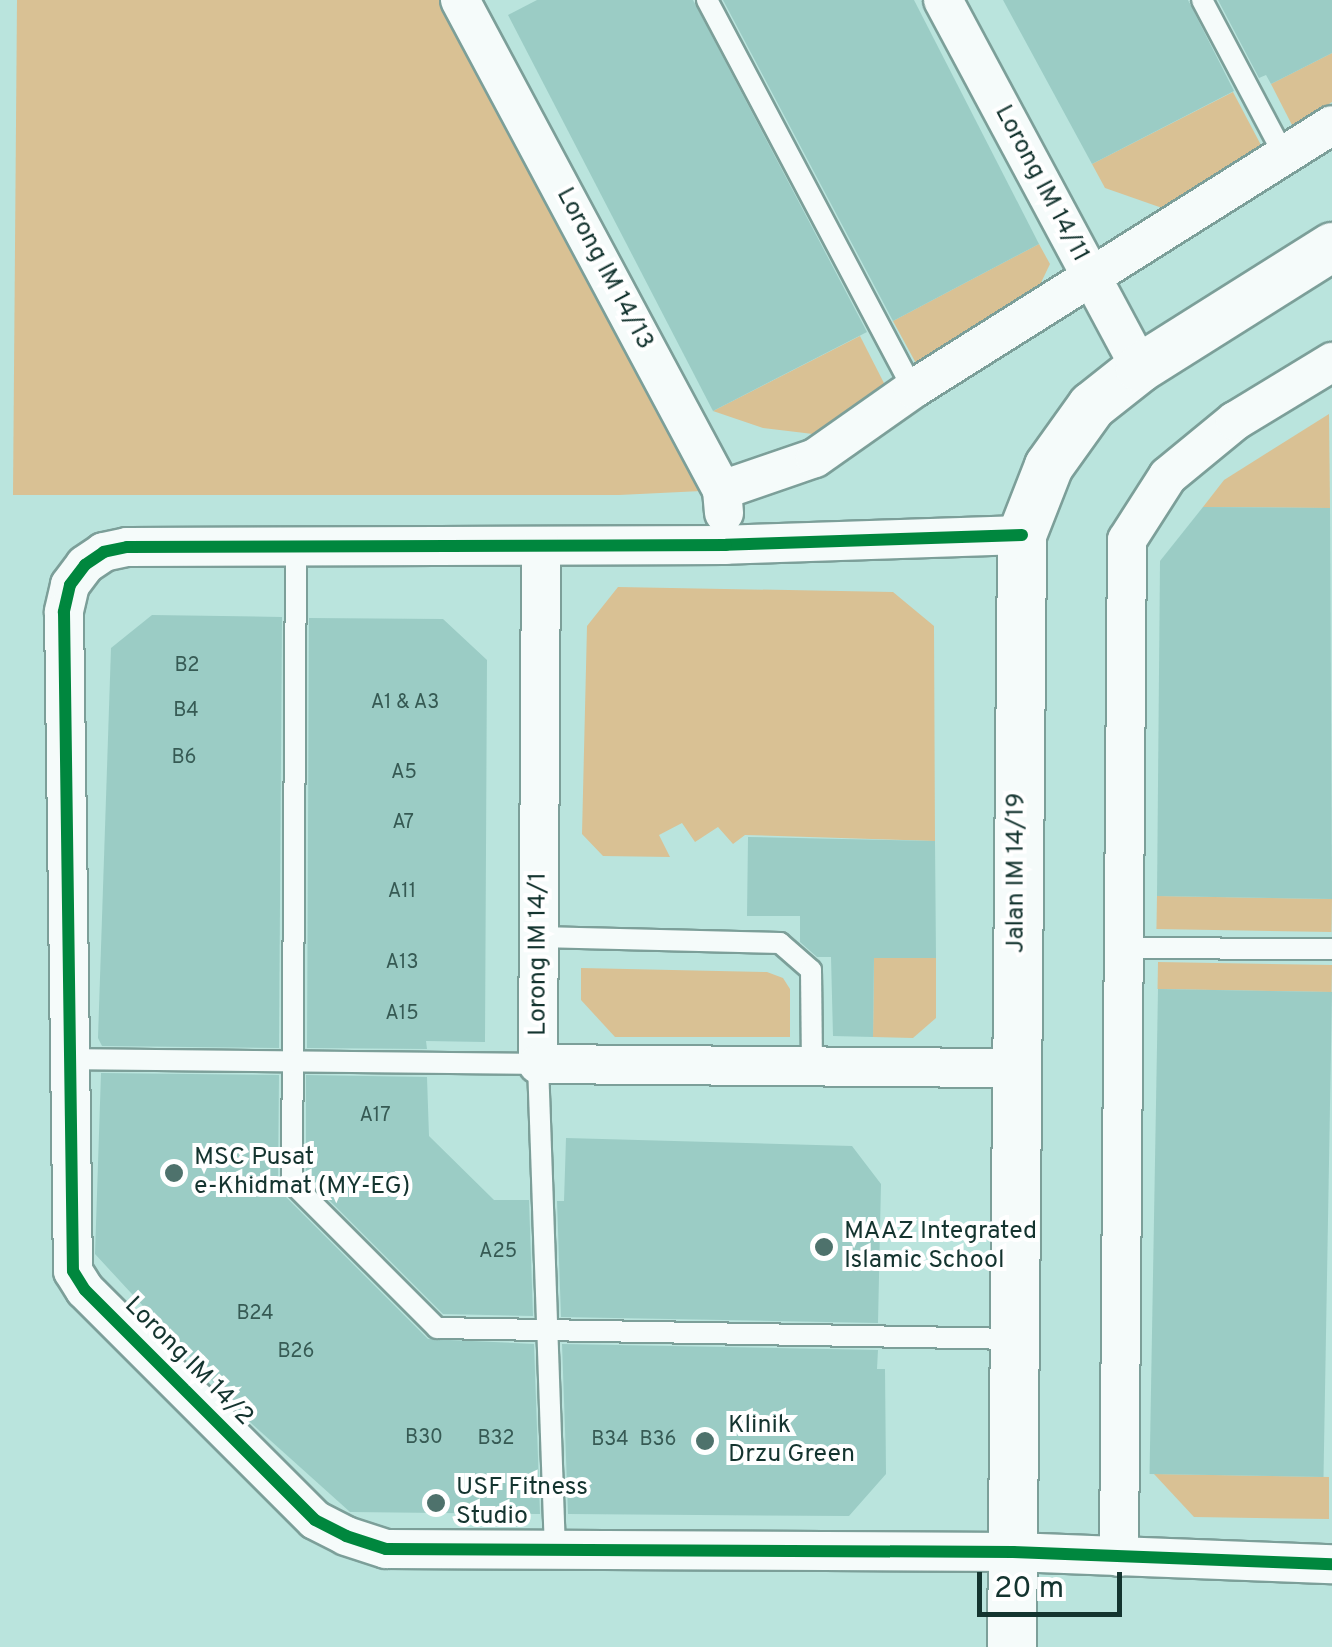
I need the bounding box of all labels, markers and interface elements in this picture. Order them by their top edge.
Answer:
street label: Lorong IM 14/11 [987,100,1095,268]
street label: Lorong IM 14/13 [549,183,659,355]
house number: B2 [175,654,199,678]
house number: A1 & A3 [370,691,440,715]
house number: B4 [173,699,199,723]
house number: B6 [171,746,197,770]
house number: A5 [391,761,417,785]
street label: Jalan IM 14/19 [1002,793,1032,953]
house number: A7 [392,811,414,835]
street label: Lorong IM 14/1 [524,872,554,1036]
house number: A11 [388,880,416,904]
house number: A13 [386,951,418,975]
house number: A15 [385,1002,419,1026]
house number: A17 [359,1104,391,1128]
place label: MSC Pusat e-Khidmat (MY-EG) [194,1144,410,1203]
marker: MSC Pusat e-Khidmat (MY-EG) [163,1162,185,1184]
place label: MAAZ Integrated Islamic School [844,1218,1037,1277]
marker: MAAZ Integrated Islamic School [813,1236,835,1258]
house number: A25 [479,1240,517,1264]
street label: Lorong IM 14/2 [117,1291,259,1433]
house number: B24 [236,1302,274,1326]
house number: B26 [278,1340,314,1364]
place label: Klinik Drzu Green [728,1412,855,1471]
house number: B30 [405,1426,443,1450]
house number: B32 [478,1427,514,1451]
house number: B34 [591,1428,629,1452]
house number: B36 [639,1428,677,1452]
marker: Klinik Drzu Green [692,1428,718,1454]
place label: USF Fitness Studio [456,1474,588,1533]
marker: USF Fitness Studio [425,1492,447,1514]
scale bar [982,1552,1127,1614]
text: 20 m [994,1571,1064,1608]

